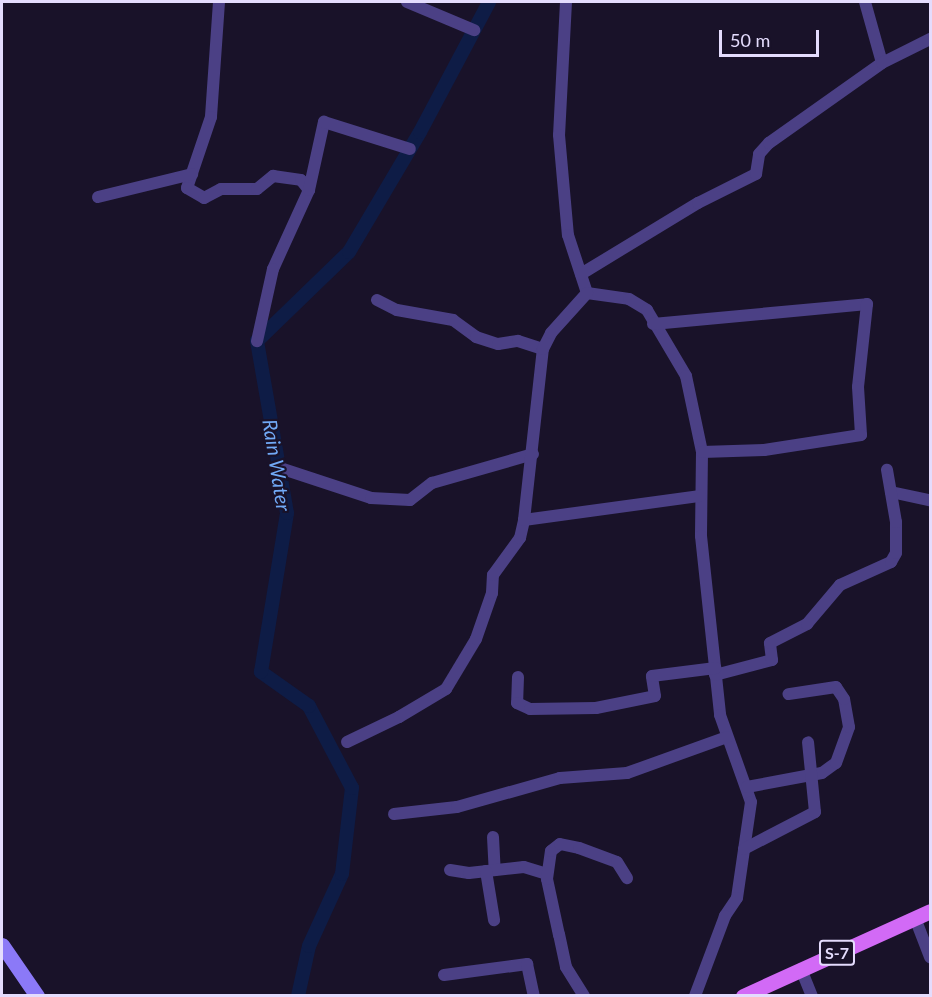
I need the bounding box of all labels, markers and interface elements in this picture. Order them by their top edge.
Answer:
scale bar [722,18,822,56]
text: 50 m [730,29,770,51]
water label: Rain Water [258,417,296,513]
road number: S-7 [818,940,856,966]

